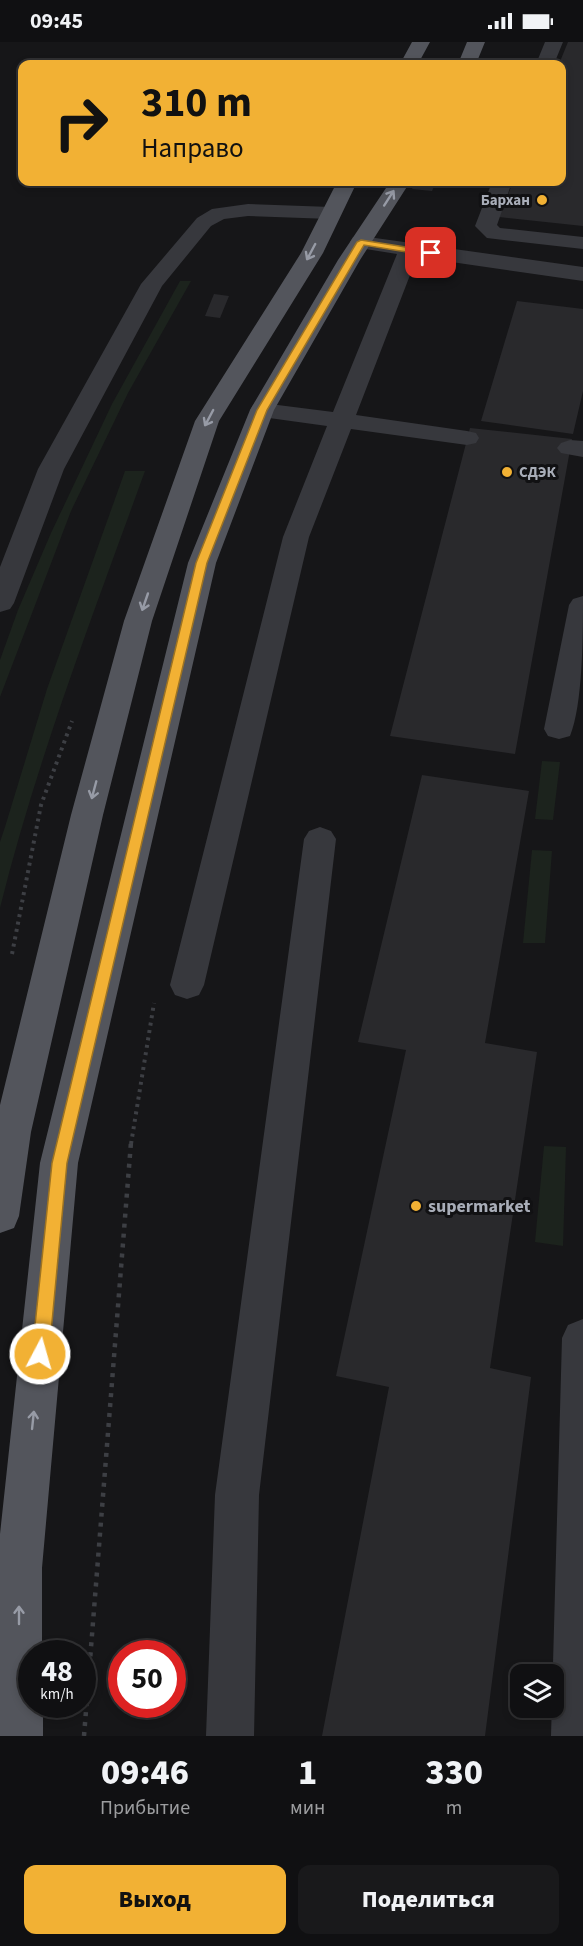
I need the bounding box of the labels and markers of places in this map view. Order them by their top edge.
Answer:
place label: Бархан [481,190,530,211]
marker: Бархан [535,193,549,207]
pin [405,227,456,278]
place label: СДЭК [519,462,557,483]
marker: СДЭК [500,465,514,479]
place label: supermarket [428,1194,531,1219]
marker: supermarket [409,1199,423,1213]

